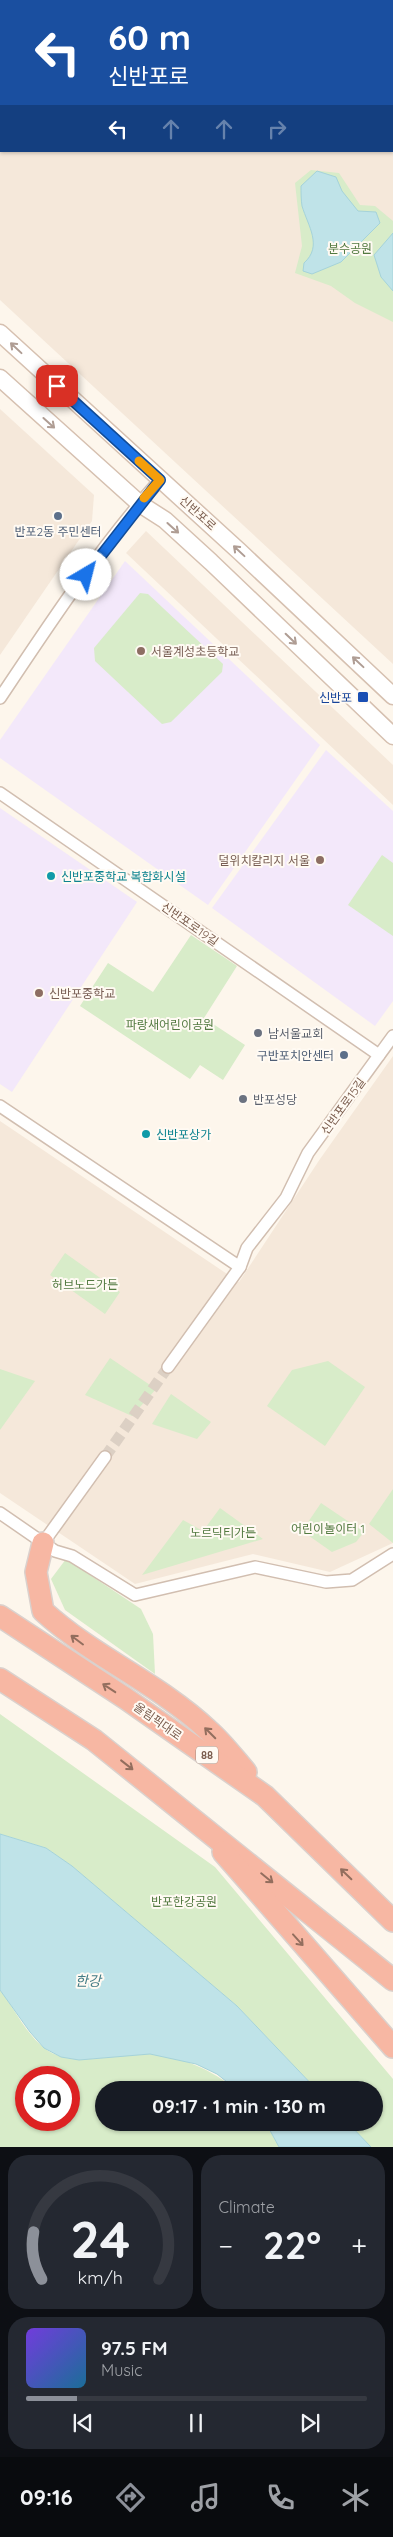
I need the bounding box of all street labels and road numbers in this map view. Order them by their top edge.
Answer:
street label: 신반포로 [177,493,219,533]
street label: 신반포로19길 [159,899,221,949]
street label: 신반포로15길 [317,1075,369,1137]
street label: 올림픽대로 [131,1699,185,1743]
road number: 88 [196,1746,218,1764]

